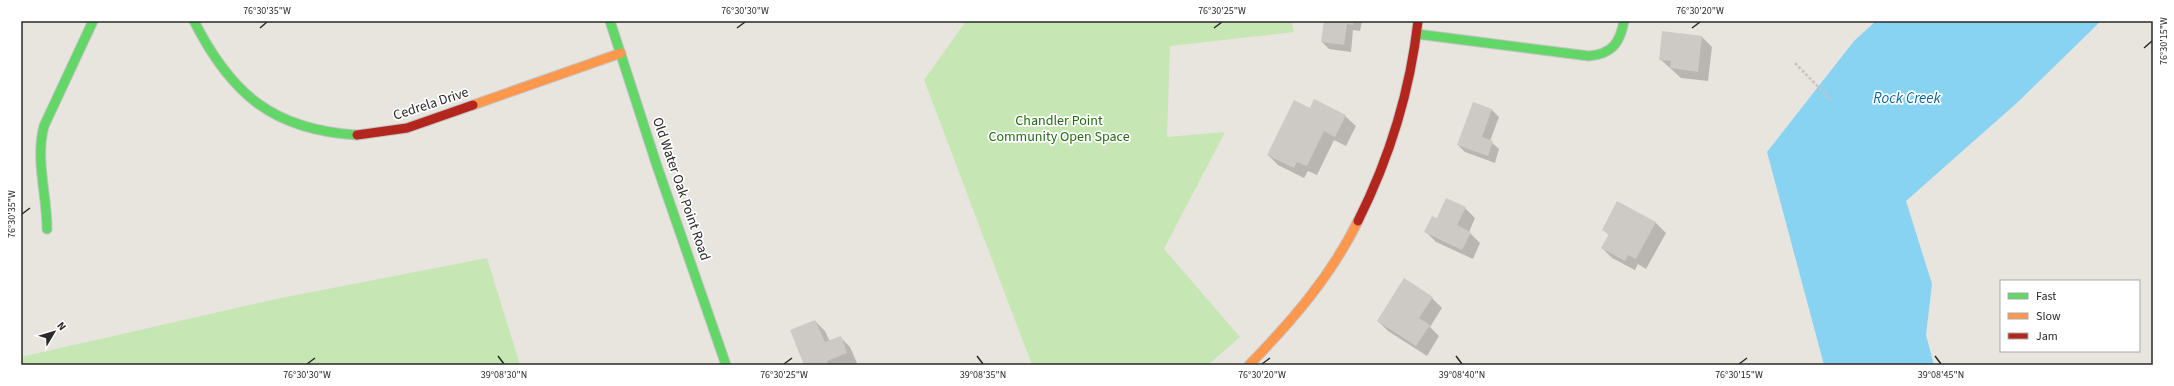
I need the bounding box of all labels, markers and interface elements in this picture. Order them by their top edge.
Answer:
text: 76°30'35"W [243,4,291,18]
text: 76°30'30"W [721,4,769,18]
text: 76°30'25"W [1198,4,1246,18]
text: 76°30'20"W [1676,4,1724,18]
text: 76°30'15"W [2157,17,2171,65]
street label: Cedrela Drive [391,82,471,126]
water label: Rock Creek [1873,88,1942,109]
park label: Chandler Point Community Open Space [988,111,1130,147]
street label: Old Water Oak Point Road [647,115,715,263]
text: 76°30'35"W [5,190,19,238]
legend [2000,280,2140,352]
text: Fast [2036,288,2056,305]
text: Slow [2036,308,2061,325]
north arrow [34,312,74,352]
text: N [53,319,70,334]
text: Jam [2036,328,2058,345]
text: 76°30'30"W [283,368,331,382]
text: 39°08'30"N [481,368,527,382]
text: 76°30'25"W [760,368,808,382]
text: 39°08'35"N [960,368,1006,382]
text: 76°30'20"W [1238,368,1286,382]
text: 39°08'40"N [1439,368,1485,382]
text: 76°30'15"W [1715,368,1763,382]
text: 39°08'45"N [1918,368,1964,382]

